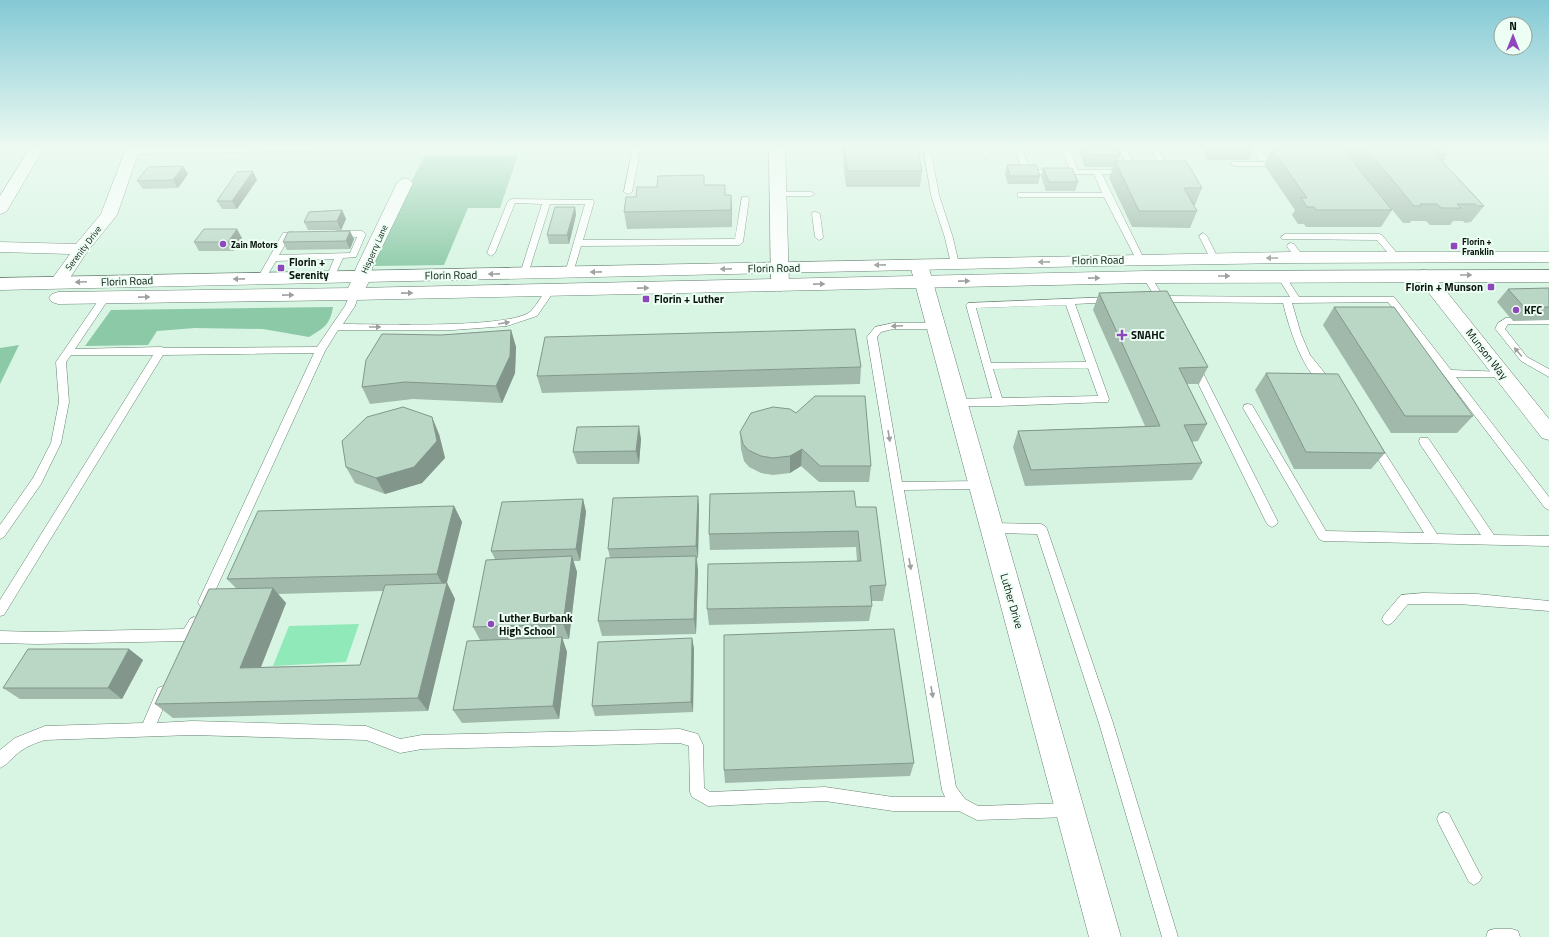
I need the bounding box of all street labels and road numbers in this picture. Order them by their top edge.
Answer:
street label: Hisperry Lane [357,222,391,276]
street label: Serenity Drive [62,223,104,273]
street label: Florin Road [1072,252,1125,268]
street label: Florin Road [748,260,801,276]
street label: Florin Road [425,267,478,283]
street label: Florin Road [100,272,154,290]
street label: Munson Way [1462,325,1512,383]
street label: Luther Drive [996,572,1028,631]

